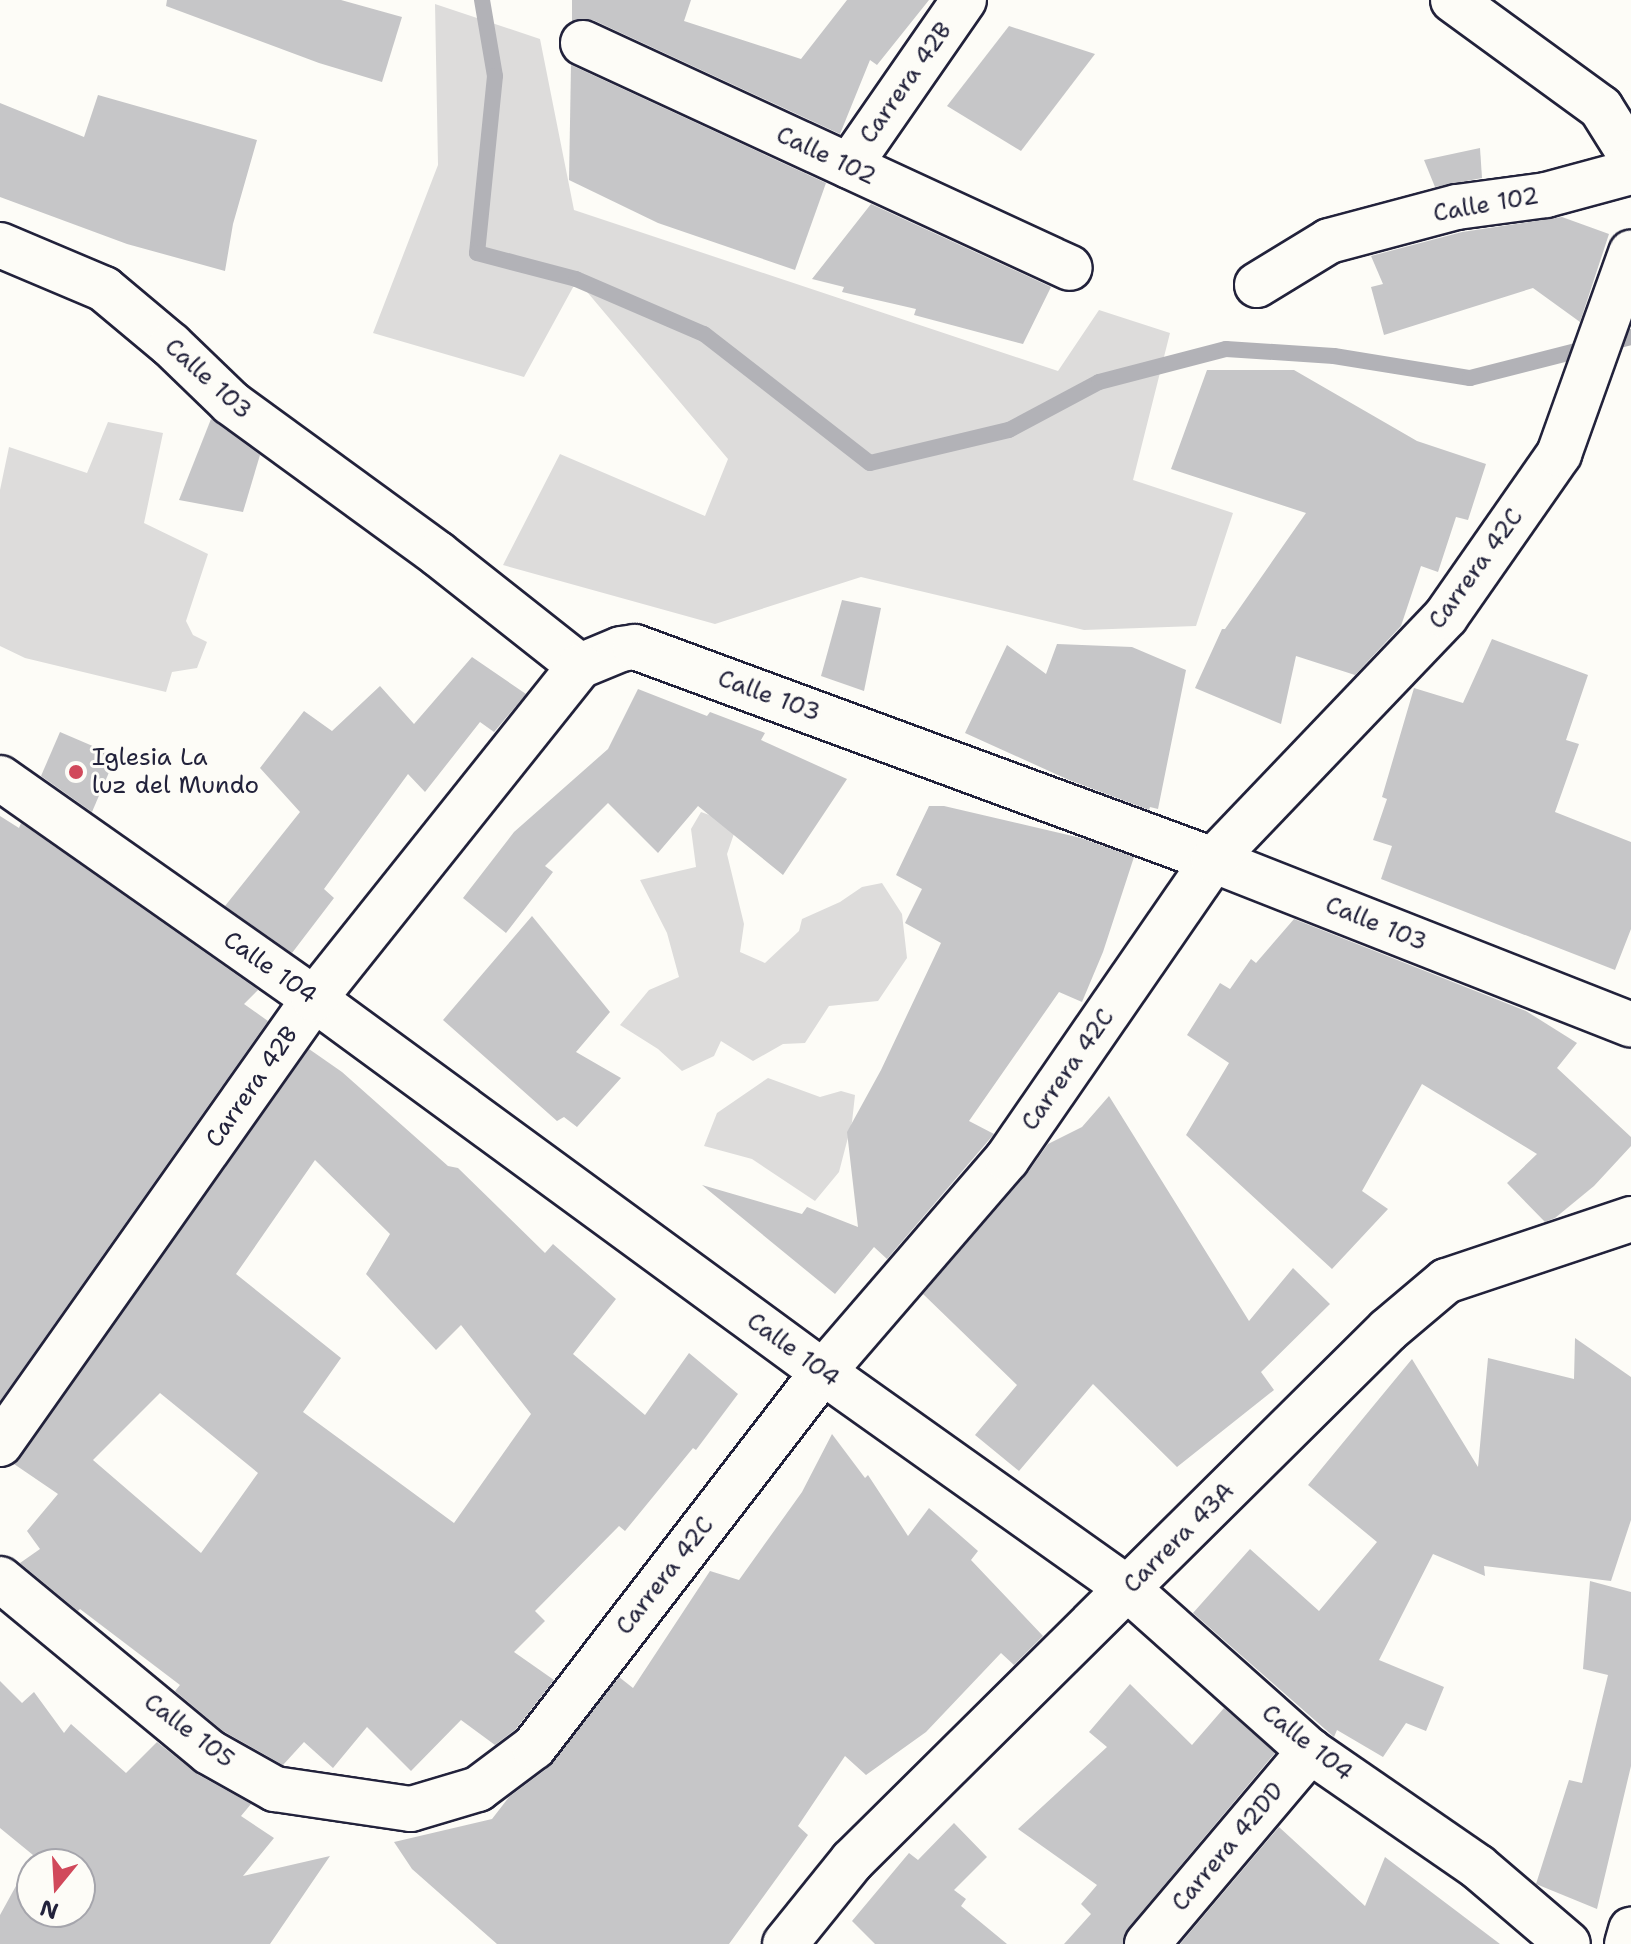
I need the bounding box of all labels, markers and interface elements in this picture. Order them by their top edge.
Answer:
street label: Carrera 42B [854,17,958,149]
street label: Calle 102 [772,120,880,192]
street label: Calle 102 [1431,182,1541,228]
street label: Calle 103 [159,333,257,425]
street label: Carrera 42C [1423,503,1529,635]
street label: Calle 103 [714,664,824,728]
place label: Iglesia La luz del Mundo [92,744,259,800]
marker: Iglesia La luz del Mundo [67,763,85,781]
street label: Calle 103 [1321,891,1431,957]
street label: Calle 104 [218,925,322,1011]
street label: Carrera 42C [1016,1004,1120,1136]
street label: Carrera 42B [200,1021,304,1153]
street label: Calle 104 [741,1307,845,1393]
street label: Carrera 43A [1118,1477,1240,1599]
street label: Carrera 42C [610,1511,720,1641]
street label: Calle 105 [138,1688,240,1774]
street label: Calle 104 [1256,1699,1358,1787]
street label: Carrera 42DD [1166,1777,1290,1917]
north arrow [16,1848,96,1928]
text: N [36,1893,62,1926]

